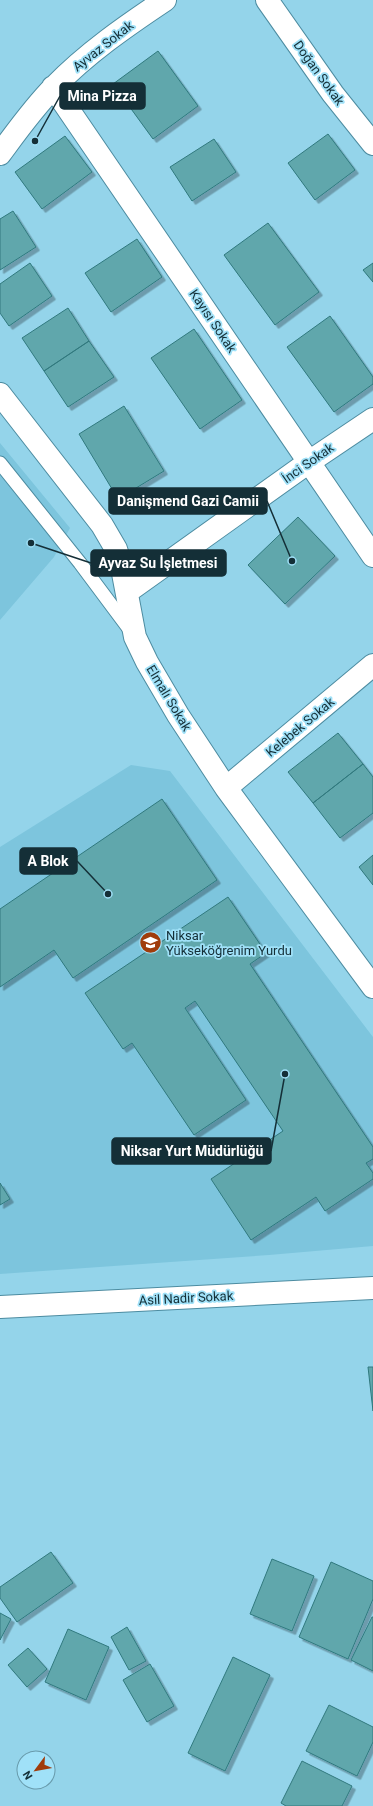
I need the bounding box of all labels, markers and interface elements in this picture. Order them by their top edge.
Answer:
street label: Ayvaz Sokak [70,17,137,74]
street label: Doğan Sokak [291,38,348,109]
callout: Mina Pizza [60,83,145,109]
text: Mina Pizza [67,88,137,104]
street label: Kayısı Sokak [186,287,240,356]
street label: İnci Sokak [279,440,337,486]
callout: Danişmend Gazi Camii [109,488,267,514]
text: Danişmend Gazi Camii [117,493,259,509]
callout: Ayvaz Su İşletmesi [91,550,226,576]
text: Ayvaz Su İşletmesi [98,555,218,571]
street label: Elmalı Sokak [144,662,195,734]
street label: Kelebek Sokak [263,694,337,760]
callout: A Blok [20,848,77,874]
text: A Blok [28,853,69,869]
place label: Niksar Yükseköğrenim Yurdu [166,928,292,958]
school or university icon: Niksar Yükseköğrenim Yurdu [137,929,163,955]
callout: Niksar Yurt Müdürlüğü [112,1138,271,1164]
text: Niksar Yurt Müdürlüğü [121,1143,263,1159]
street label: Asil Nadir Sokak [138,1288,234,1308]
north arrow [16,1750,56,1790]
text: N [20,1768,36,1782]

